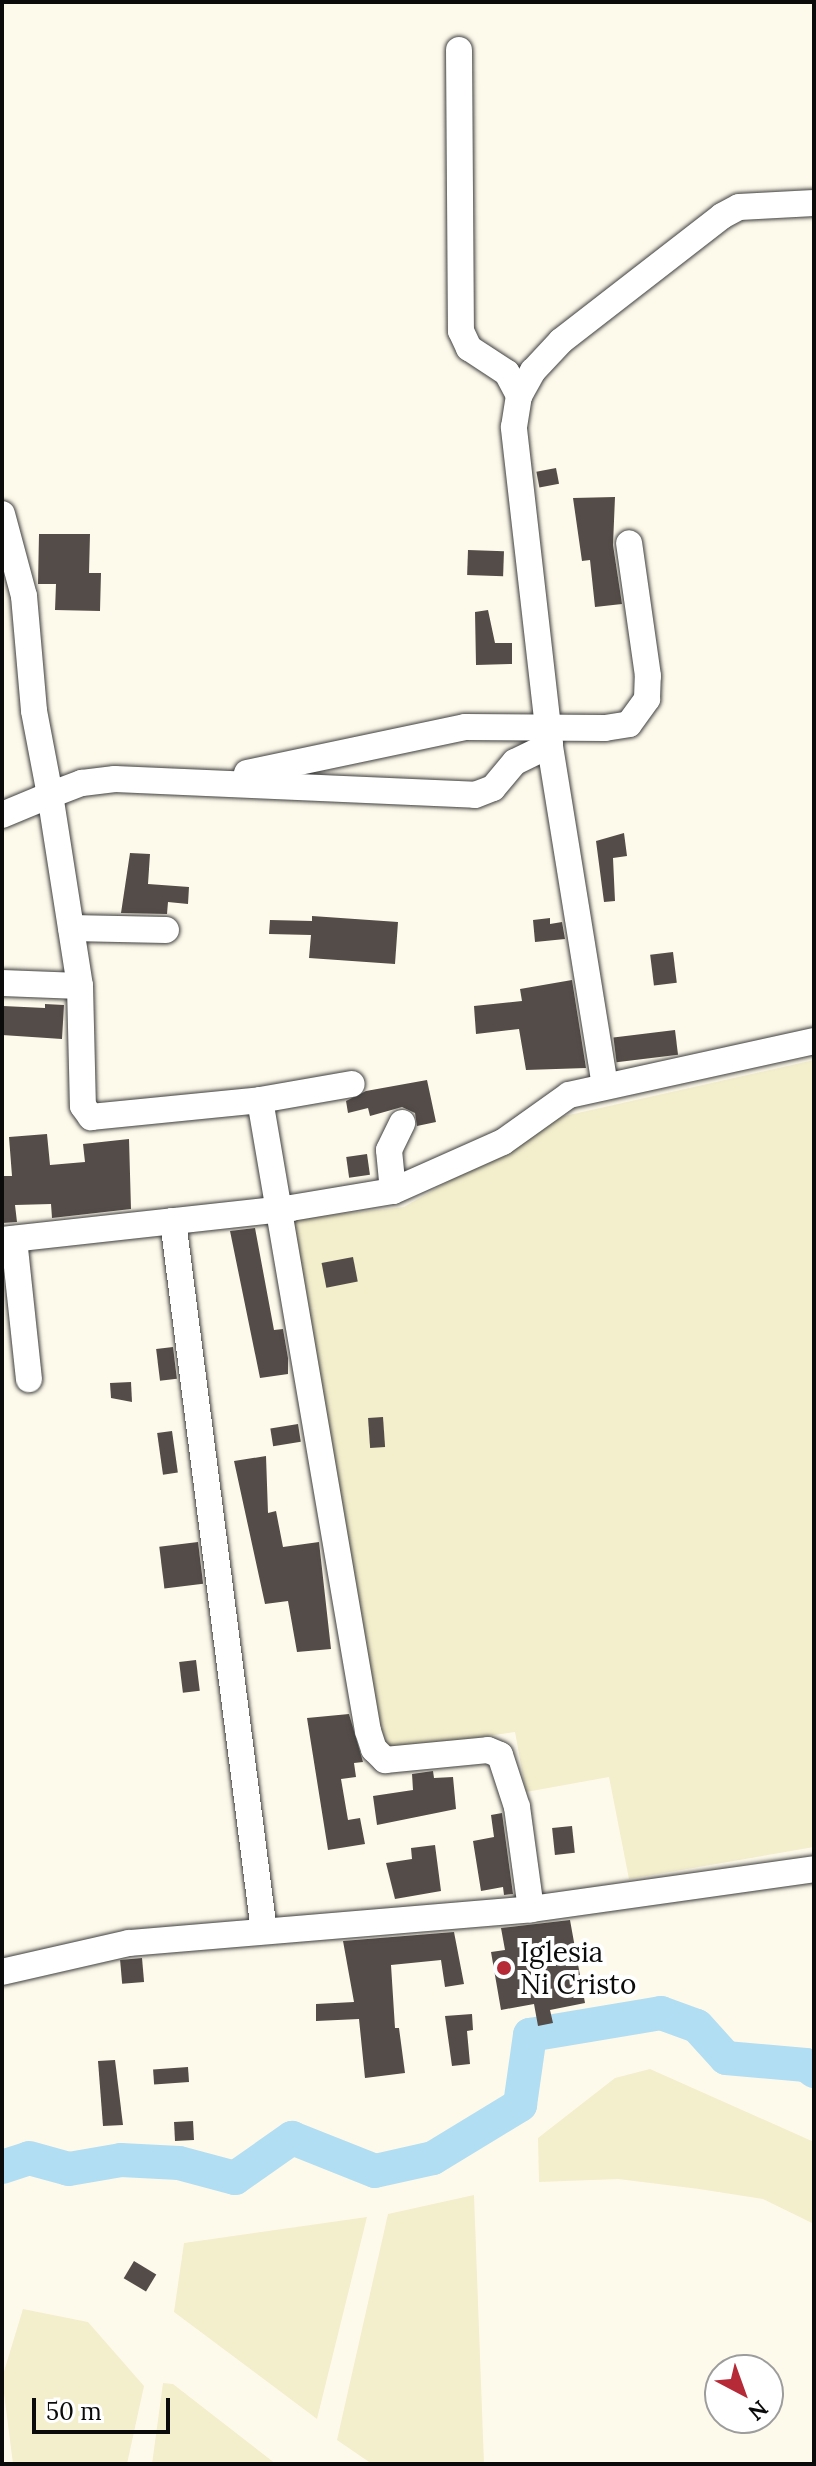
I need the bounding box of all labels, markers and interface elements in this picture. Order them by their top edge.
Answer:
place label: Iglesia Ni Cristo [520,1935,636,2001]
marker: Iglesia Ni Cristo [495,1959,513,1977]
north arrow [704,2354,784,2434]
scale bar [36,2382,174,2432]
text: N [743,2394,774,2427]
text: 50 m [46,2396,102,2427]

